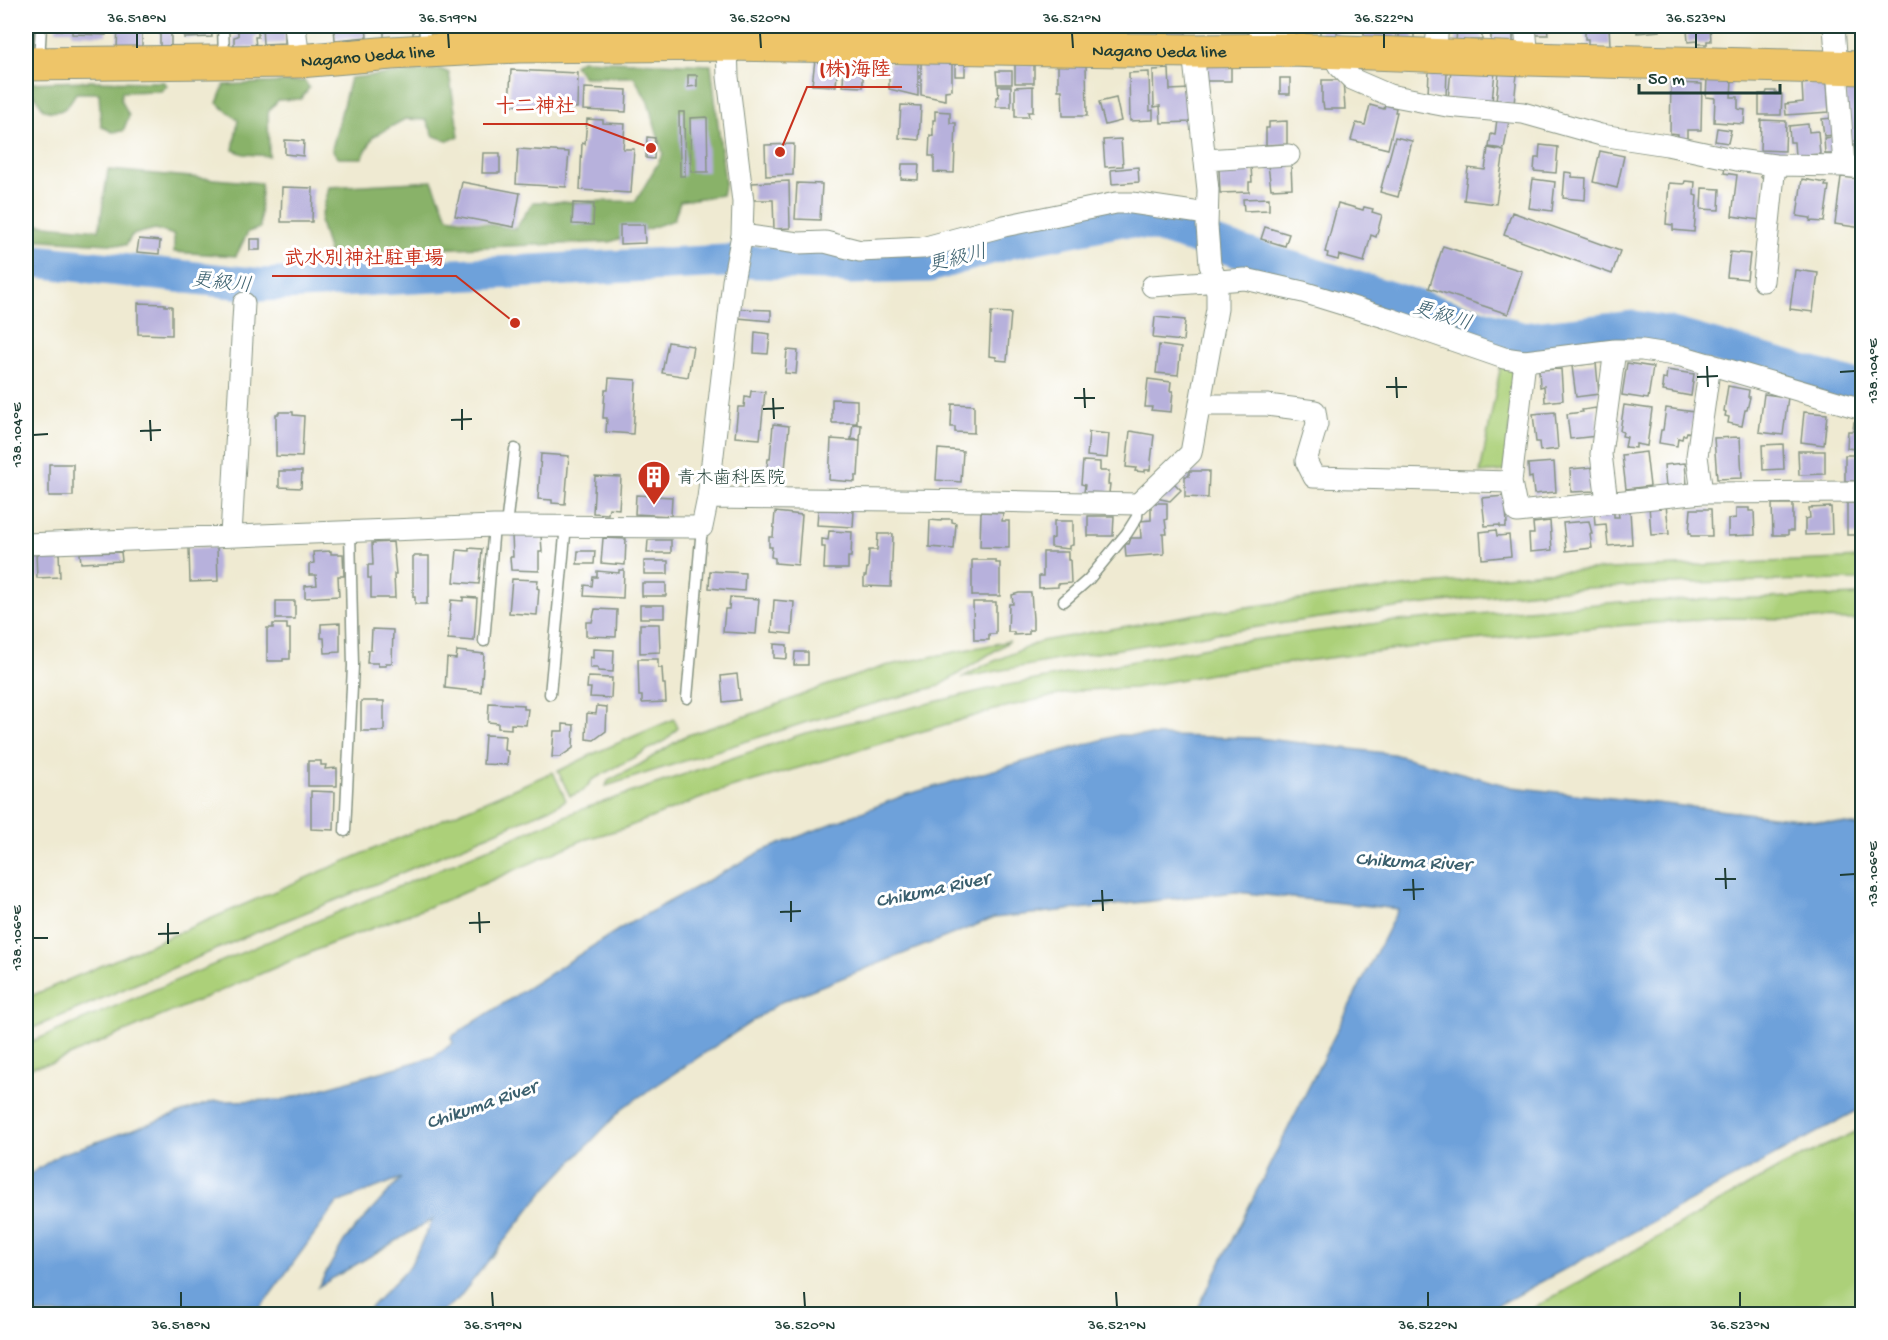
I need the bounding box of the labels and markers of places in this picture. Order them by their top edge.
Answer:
callout: (株)海陸 [807,49,902,87]
callout: 十二神社 [483,86,587,124]
callout: 武水別神社駐車場 [272,238,456,276]
building icon: 青木歯科医院 [636,459,672,506]
place label: 青木歯科医院 [677,468,785,490]

